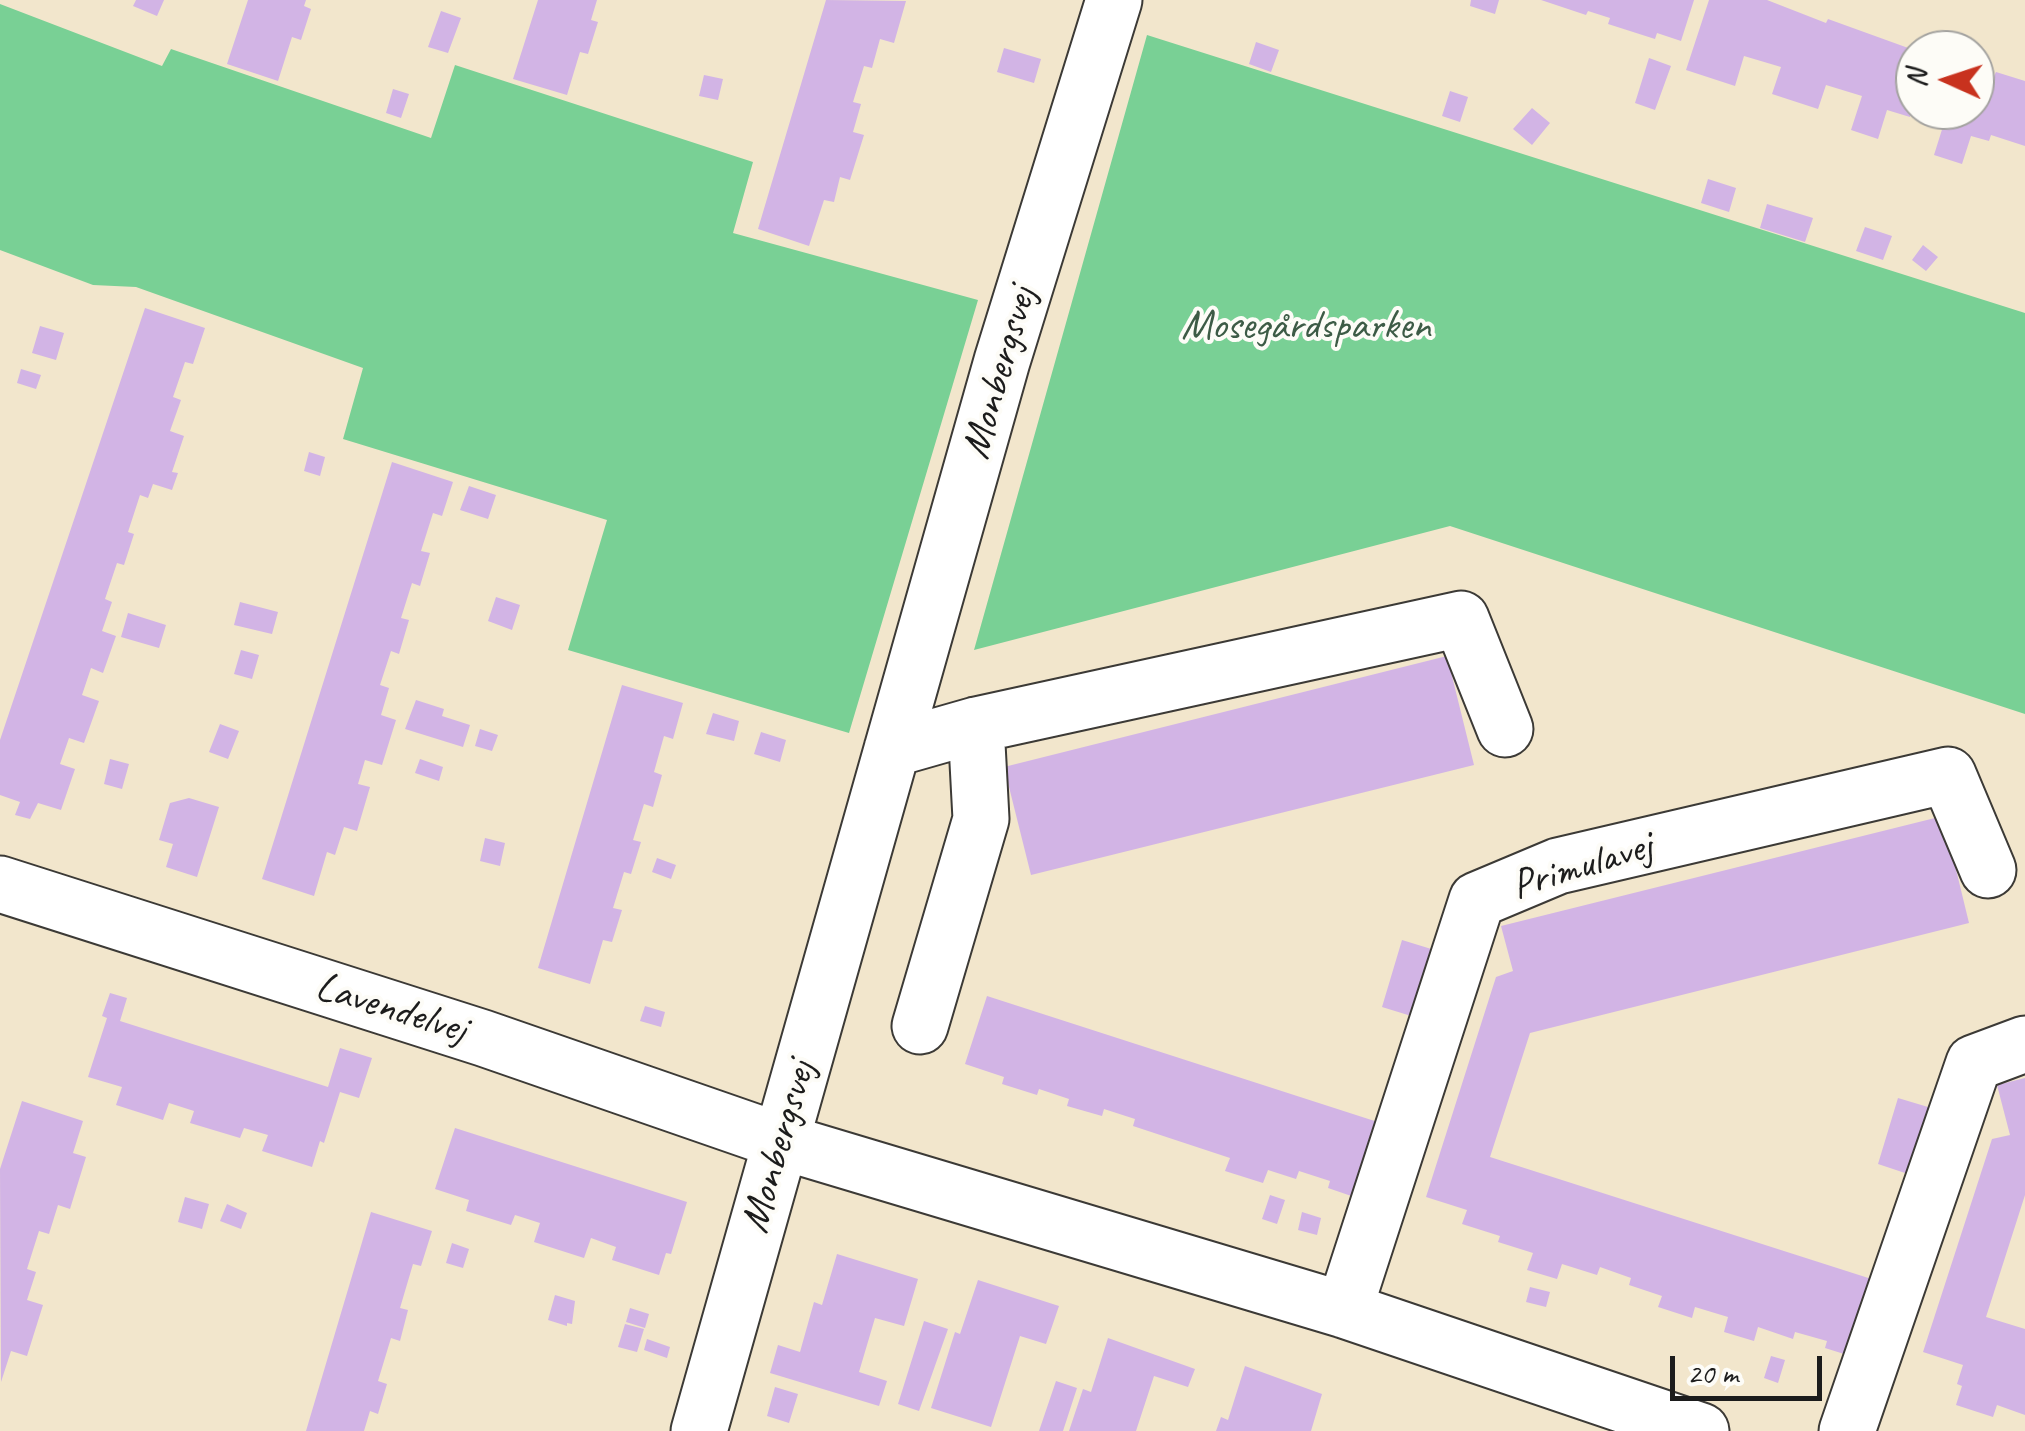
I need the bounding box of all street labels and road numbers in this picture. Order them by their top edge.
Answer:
street label: Monbergsvej [951,281,1049,465]
street label: Primulavej [1506,822,1658,912]
street label: Lavendelvej [309,962,473,1056]
street label: Monbergsvej [730,1055,828,1239]

